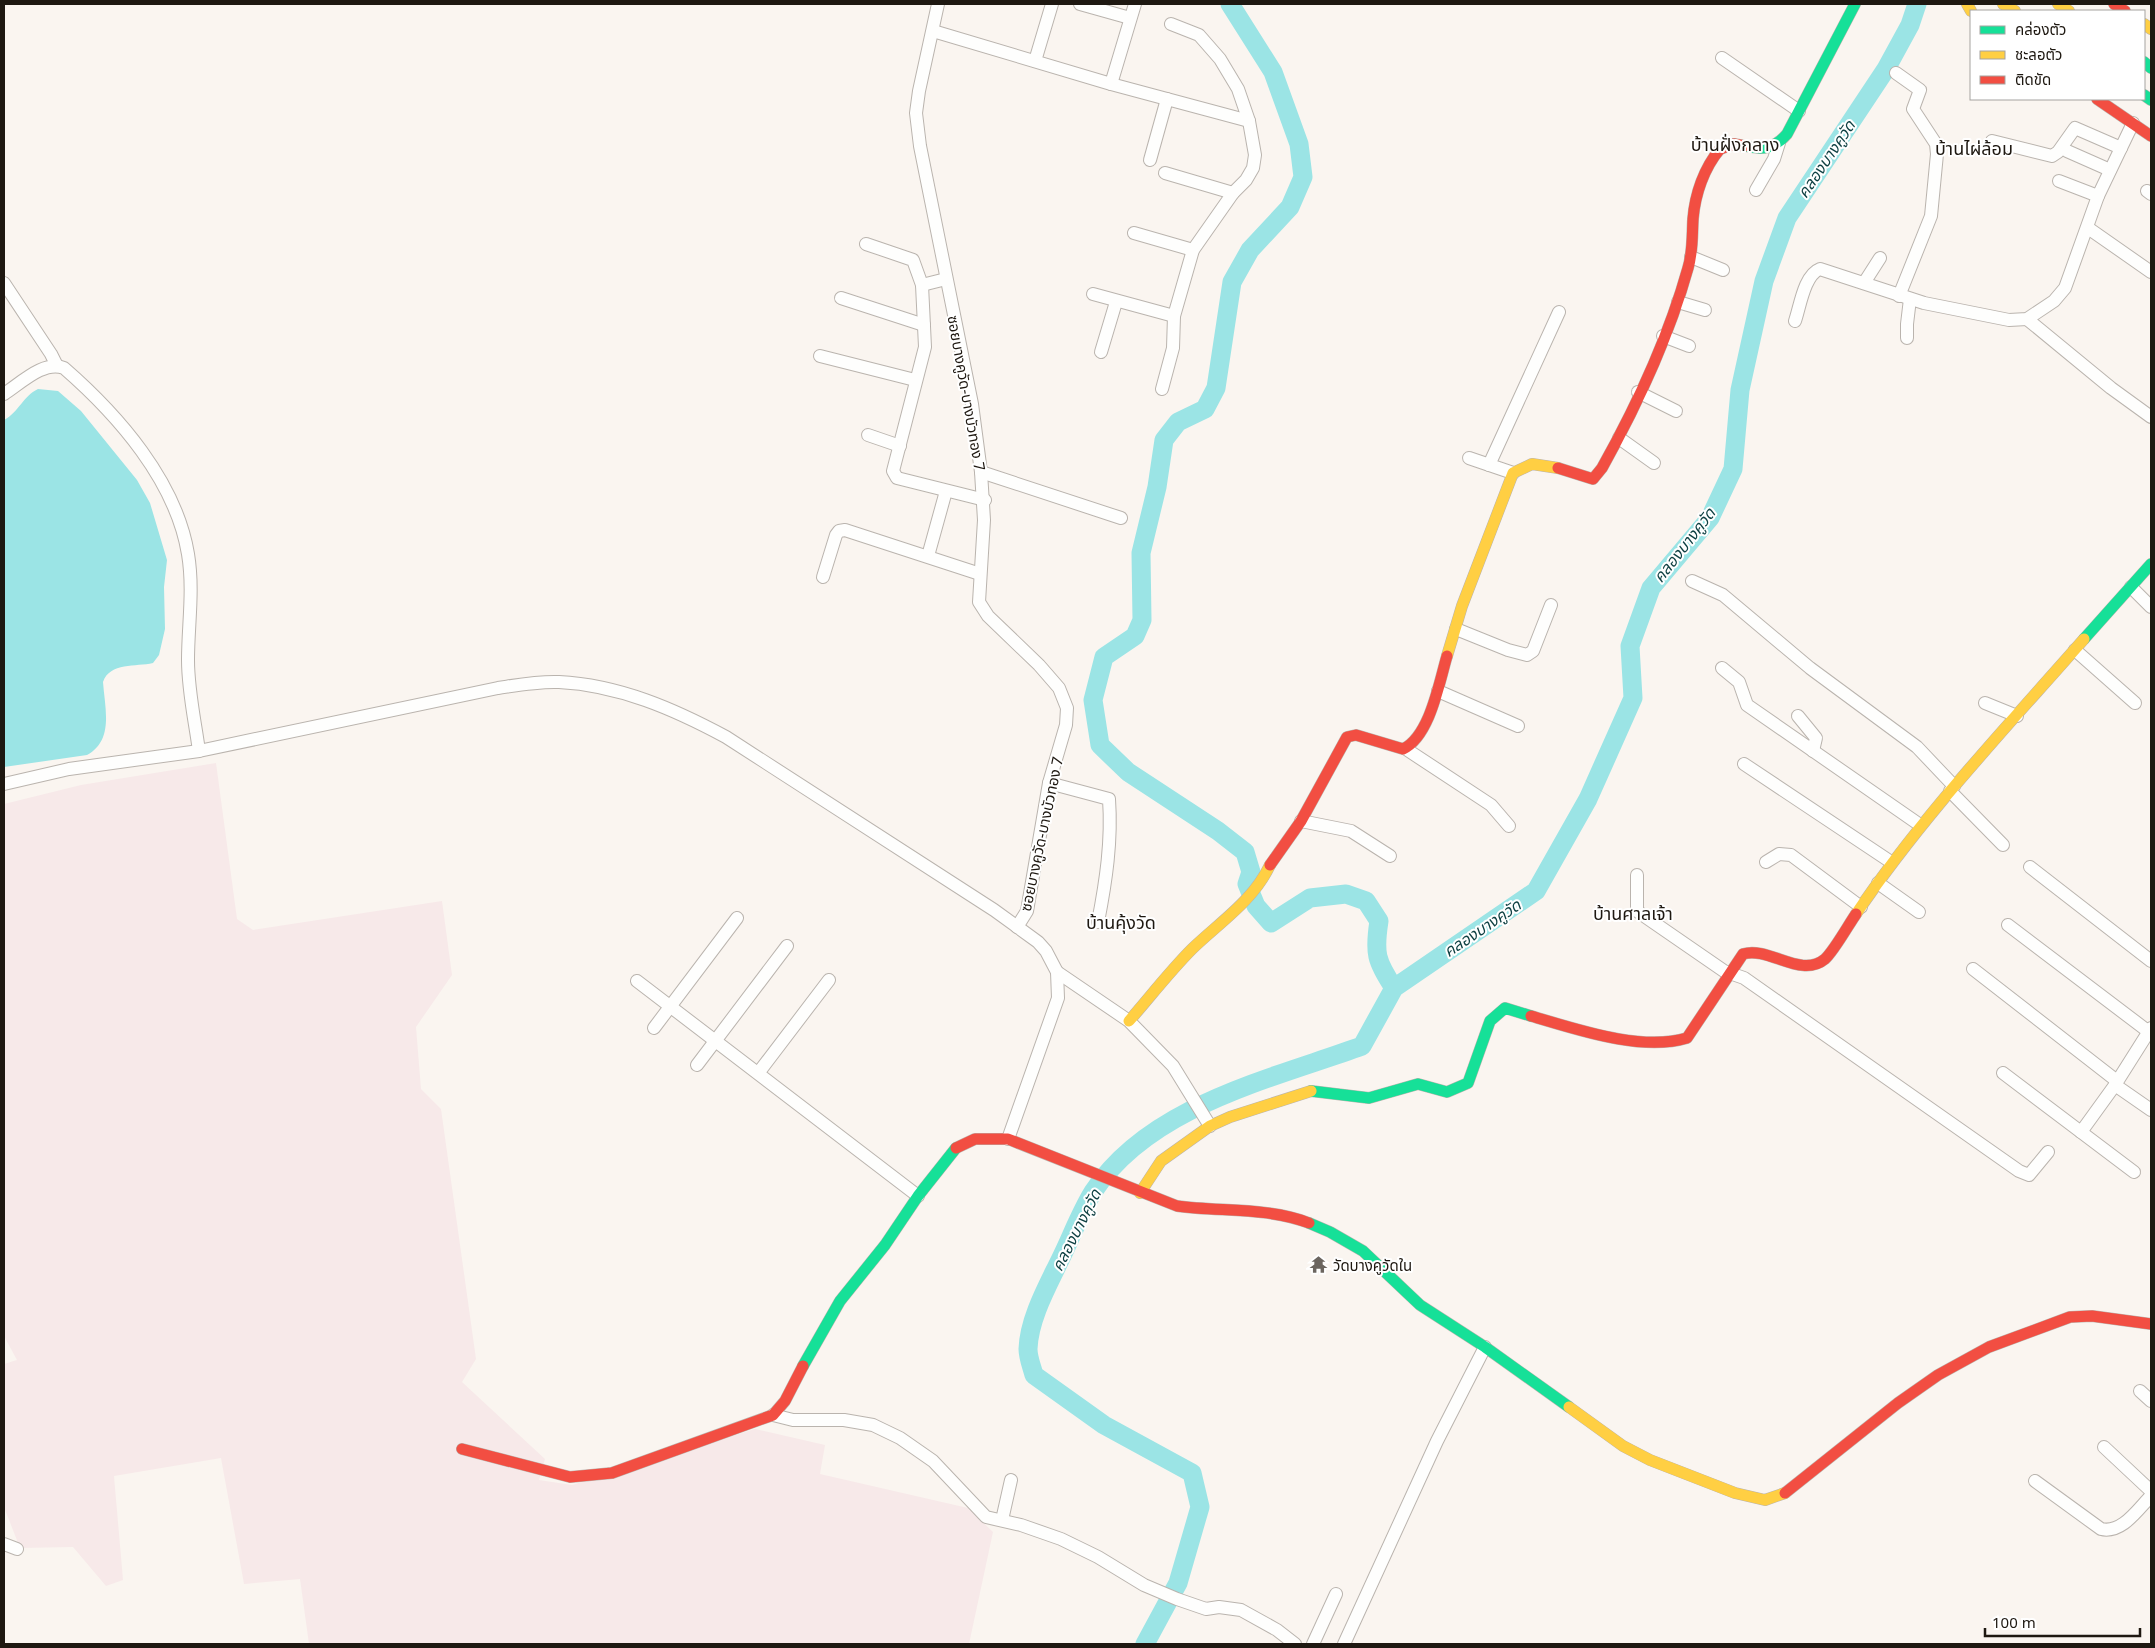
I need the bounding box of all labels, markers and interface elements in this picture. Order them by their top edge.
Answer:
legend [1970,10,2145,100]
text: คล่องตัว [2015,19,2066,39]
text: ชะลอตัว [2015,44,2062,64]
text: ติดขัด [2015,69,2051,89]
water label: คลองบางคูวัด [1792,115,1861,202]
district label: บ้านฝั่งกลาง [1691,132,1779,156]
district label: บ้านไผ่ล้อม [1935,136,2013,160]
street label: ซอยบางคูวัด-บางบัวทอง 7 [943,314,991,472]
water label: คลองบางคูวัด [1648,502,1721,587]
street label: ซอยบางคูวัด-บางบัวทอง 7 [1015,755,1067,913]
water label: คลองบางคูวัด [1439,893,1526,962]
district label: บ้านศาลเจ้า [1593,901,1673,925]
district label: บ้านคุ้งวัด [1086,910,1156,934]
water label: คลองบางคูวัด [1046,1184,1107,1275]
temple icon: วัดบางคูวัดใน [1309,1255,1329,1275]
place label: วัดบางคูวัดใน [1333,1255,1412,1275]
scale bar [1985,1606,2140,1638]
text: 100 m [1992,1612,2036,1632]

